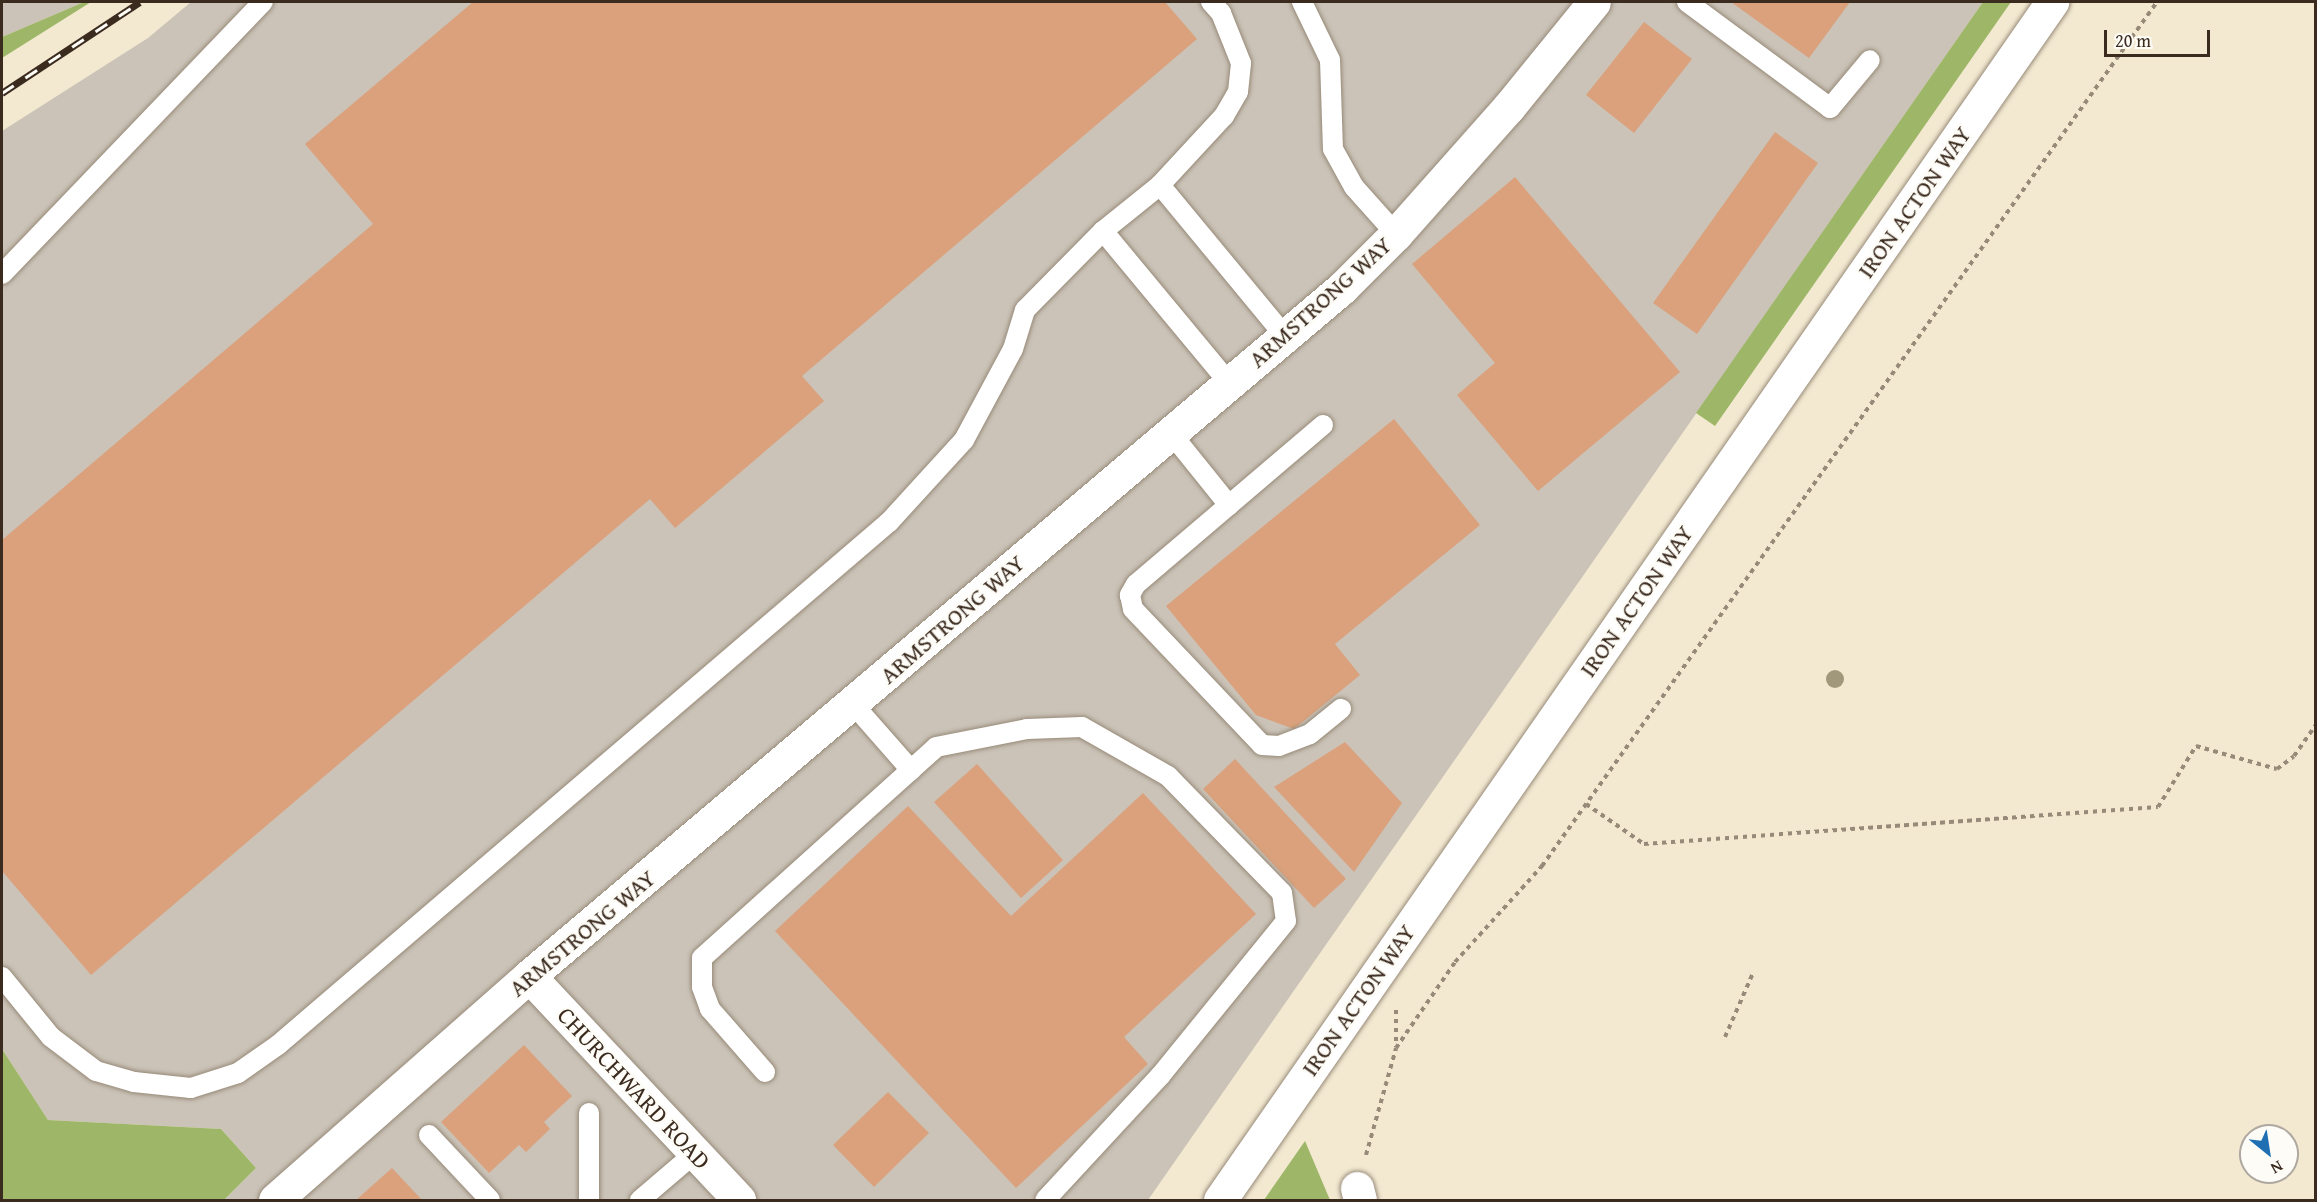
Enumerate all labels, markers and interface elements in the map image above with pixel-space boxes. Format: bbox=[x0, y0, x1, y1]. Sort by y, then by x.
scale bar bbox=[2107, 18, 2214, 56]
text: 20 m bbox=[2115, 27, 2151, 54]
street label: IRON ACTON WAY bbox=[1851, 121, 1977, 283]
street label: ARMSTRONG WAY bbox=[1243, 230, 1397, 374]
street label: IRON ACTON WAY bbox=[1573, 520, 1699, 682]
street label: ARMSTRONG WAY bbox=[874, 548, 1030, 690]
street label: ARMSTRONG WAY bbox=[503, 863, 661, 1003]
street label: IRON ACTON WAY bbox=[1295, 919, 1421, 1081]
street label: CHURCHWARD ROAD bbox=[551, 1001, 717, 1175]
north arrow bbox=[2239, 1124, 2299, 1184]
text: N bbox=[2266, 1155, 2288, 1181]

